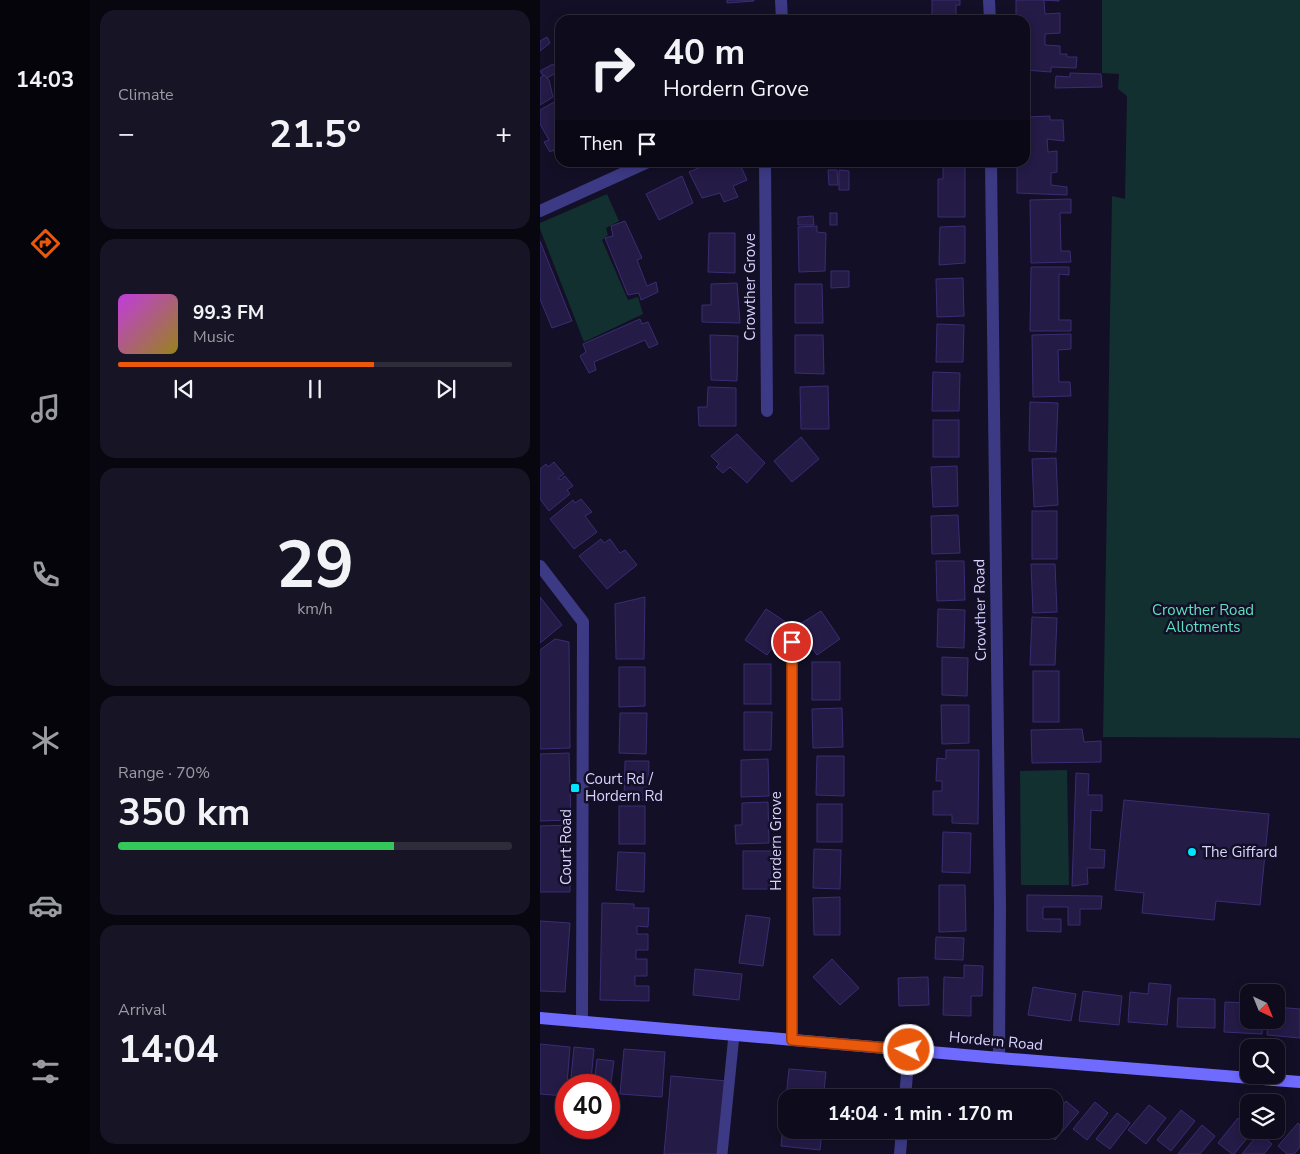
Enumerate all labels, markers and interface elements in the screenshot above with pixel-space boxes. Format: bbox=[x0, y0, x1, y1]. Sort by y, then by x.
text: 40 m bbox=[663, 29, 745, 76]
icon: right bbox=[580, 35, 645, 100]
text: 14:03 bbox=[16, 65, 74, 95]
text: Hordern Grove bbox=[663, 74, 809, 104]
text: Climate bbox=[118, 84, 173, 106]
text: 21.5° bbox=[269, 109, 361, 160]
text: − bbox=[118, 115, 135, 153]
text: + bbox=[495, 115, 512, 153]
icon: arrive bbox=[633, 130, 661, 158]
text: Then bbox=[580, 131, 623, 157]
icon: directions bbox=[28, 226, 63, 261]
street label: Crowther Grove bbox=[740, 233, 760, 341]
text: 99.3 FM bbox=[193, 300, 264, 326]
text: Music bbox=[193, 326, 234, 348]
icon: previous bbox=[170, 375, 198, 403]
icon: pause bbox=[301, 375, 329, 403]
icon: next bbox=[432, 375, 460, 403]
icon: music bbox=[28, 391, 63, 426]
text: 29 bbox=[276, 521, 354, 610]
icon: phone bbox=[28, 557, 63, 592]
street label: Crowther Road bbox=[969, 559, 991, 661]
text: km/h bbox=[297, 598, 333, 620]
park label: Crowther Road Allotments bbox=[1152, 600, 1254, 637]
pin bbox=[771, 621, 813, 663]
icon: arrive bbox=[778, 628, 806, 656]
icon: climate bbox=[28, 723, 63, 758]
text: Range · 70% bbox=[118, 762, 210, 784]
place label: Court Rd / Hordern Rd bbox=[585, 769, 663, 806]
marker: Court Rd / Hordern Rd bbox=[569, 782, 581, 794]
text: 350 km bbox=[118, 787, 250, 838]
street label: Hordern Grove bbox=[766, 791, 786, 891]
street label: Court Road bbox=[556, 809, 576, 885]
place label: The Giffard bbox=[1202, 842, 1277, 862]
marker: The Giffard bbox=[1186, 846, 1198, 858]
icon: car bbox=[28, 888, 63, 923]
north arrow bbox=[1240, 984, 1285, 1029]
map controls bbox=[1240, 984, 1285, 1139]
text: Arrival bbox=[118, 999, 166, 1021]
position arrow bbox=[882, 1023, 934, 1075]
text: 14:04 bbox=[118, 1024, 219, 1075]
street label: Hordern Road bbox=[948, 1027, 1044, 1055]
button: search bbox=[1240, 1039, 1285, 1084]
icon: filters bbox=[28, 1054, 63, 1089]
speed limit sign: 40 bbox=[555, 1074, 620, 1139]
button: layers bbox=[1240, 1094, 1285, 1139]
text: 14:04 · 1 min · 170 m bbox=[828, 1101, 1013, 1127]

